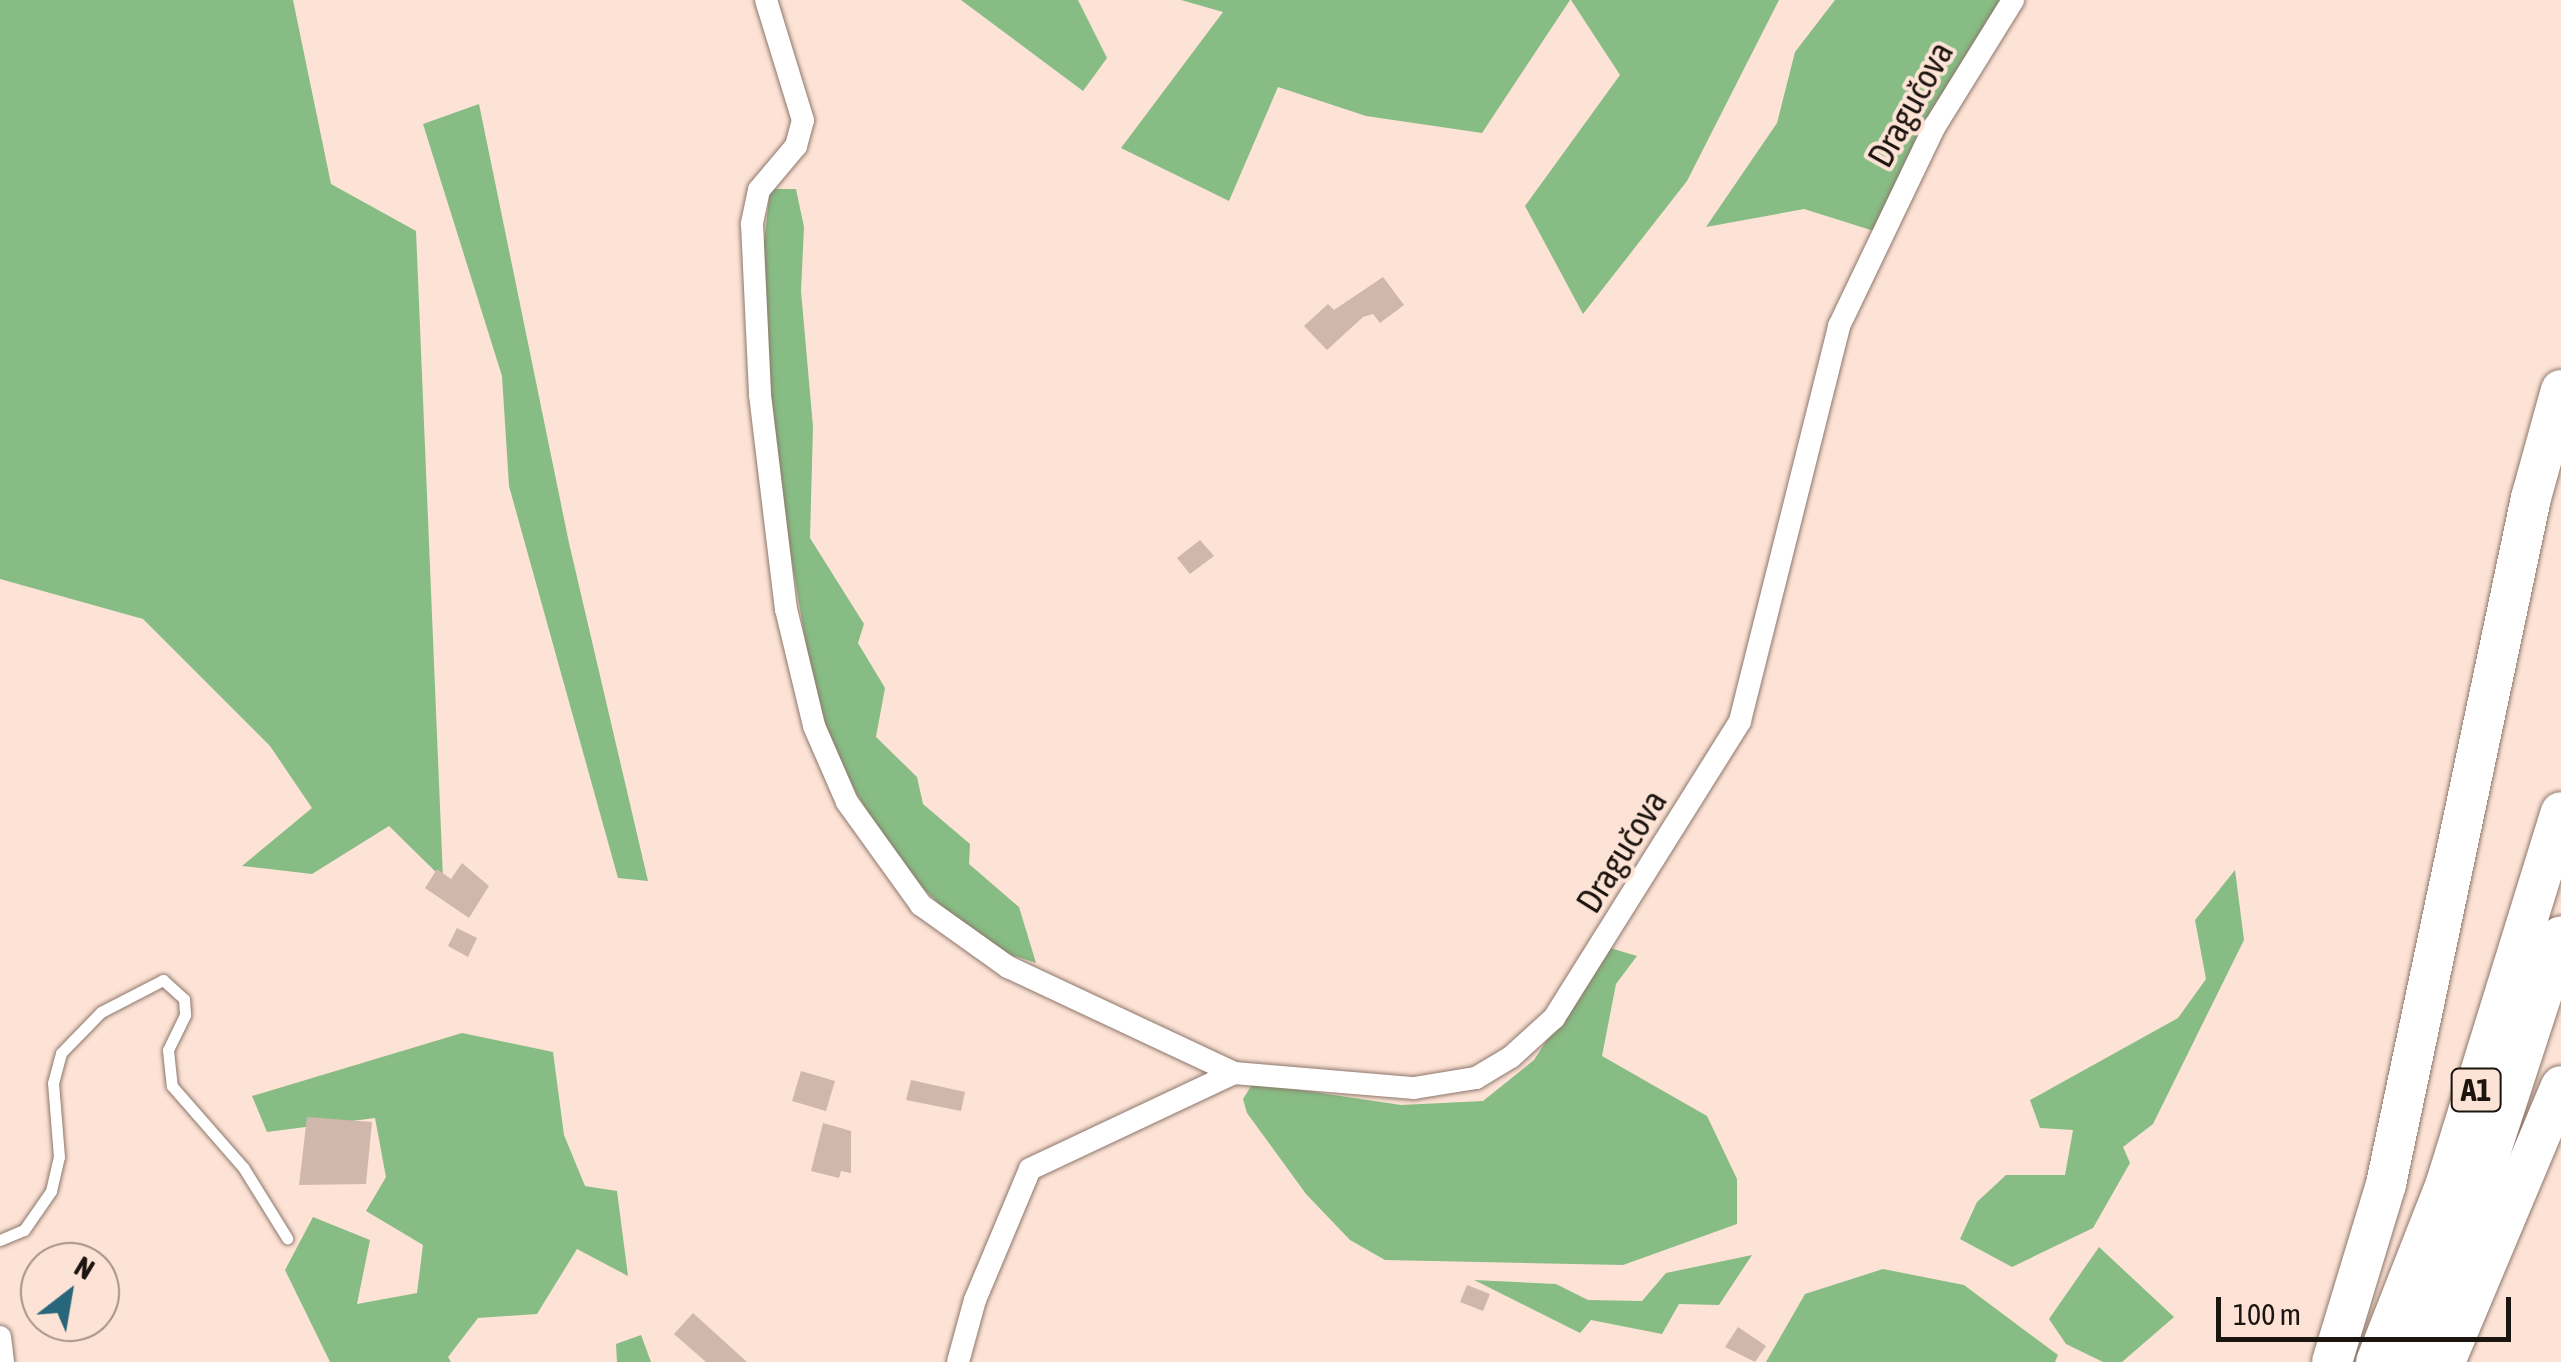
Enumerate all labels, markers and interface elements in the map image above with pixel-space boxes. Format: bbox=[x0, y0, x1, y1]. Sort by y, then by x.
street label: Dragučova bbox=[1858, 34, 1962, 174]
street label: Dragučova bbox=[1567, 782, 1675, 920]
road number: A1 bbox=[2448, 1063, 2504, 1117]
north arrow bbox=[20, 1242, 120, 1342]
text: N bbox=[69, 1250, 100, 1286]
scale bar bbox=[2221, 1277, 2516, 1339]
text: 100 m bbox=[2233, 1297, 2301, 1331]

